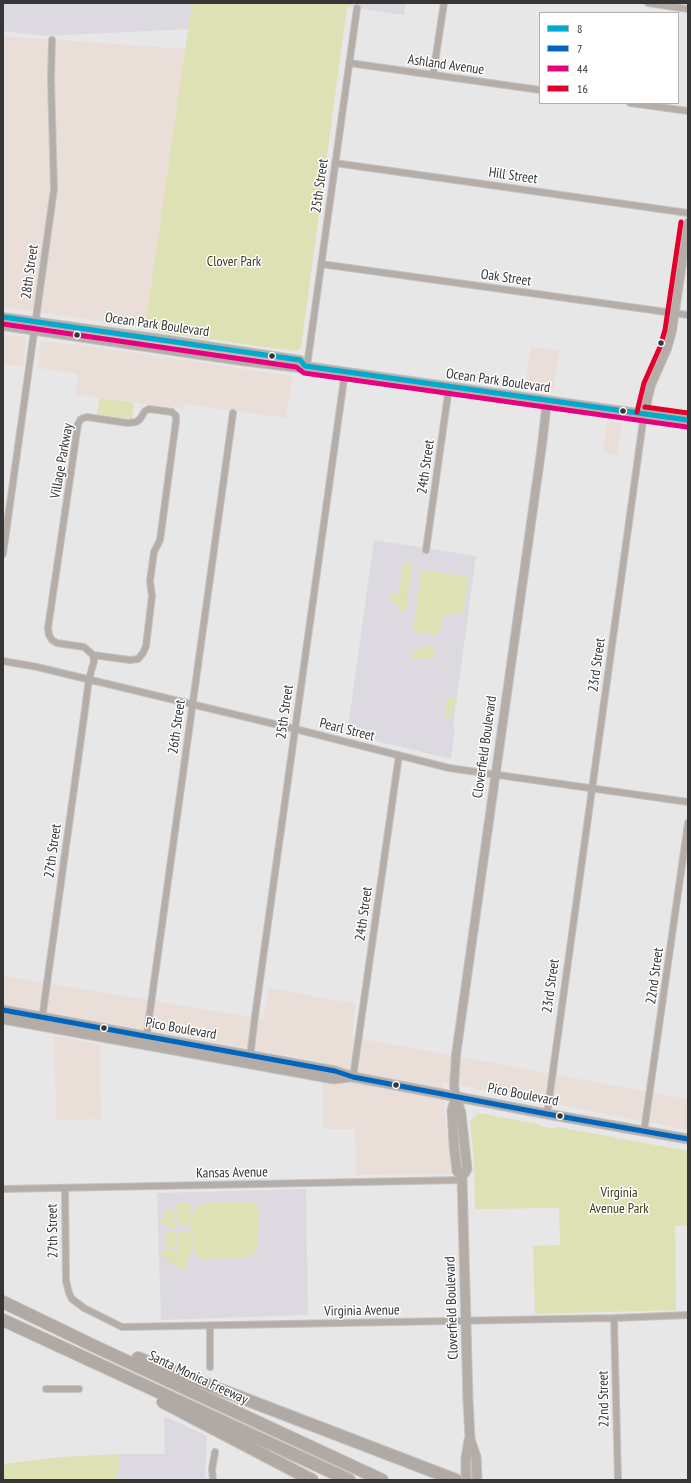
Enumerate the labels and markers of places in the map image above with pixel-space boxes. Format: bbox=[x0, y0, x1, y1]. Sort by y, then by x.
unlabelled marker bbox=[72, 330, 82, 340]
unlabelled marker bbox=[656, 338, 666, 348]
unlabelled marker bbox=[267, 351, 277, 361]
unlabelled marker bbox=[618, 406, 628, 416]
unlabelled marker bbox=[99, 1023, 109, 1033]
unlabelled marker bbox=[391, 1080, 401, 1090]
unlabelled marker bbox=[555, 1111, 565, 1121]

